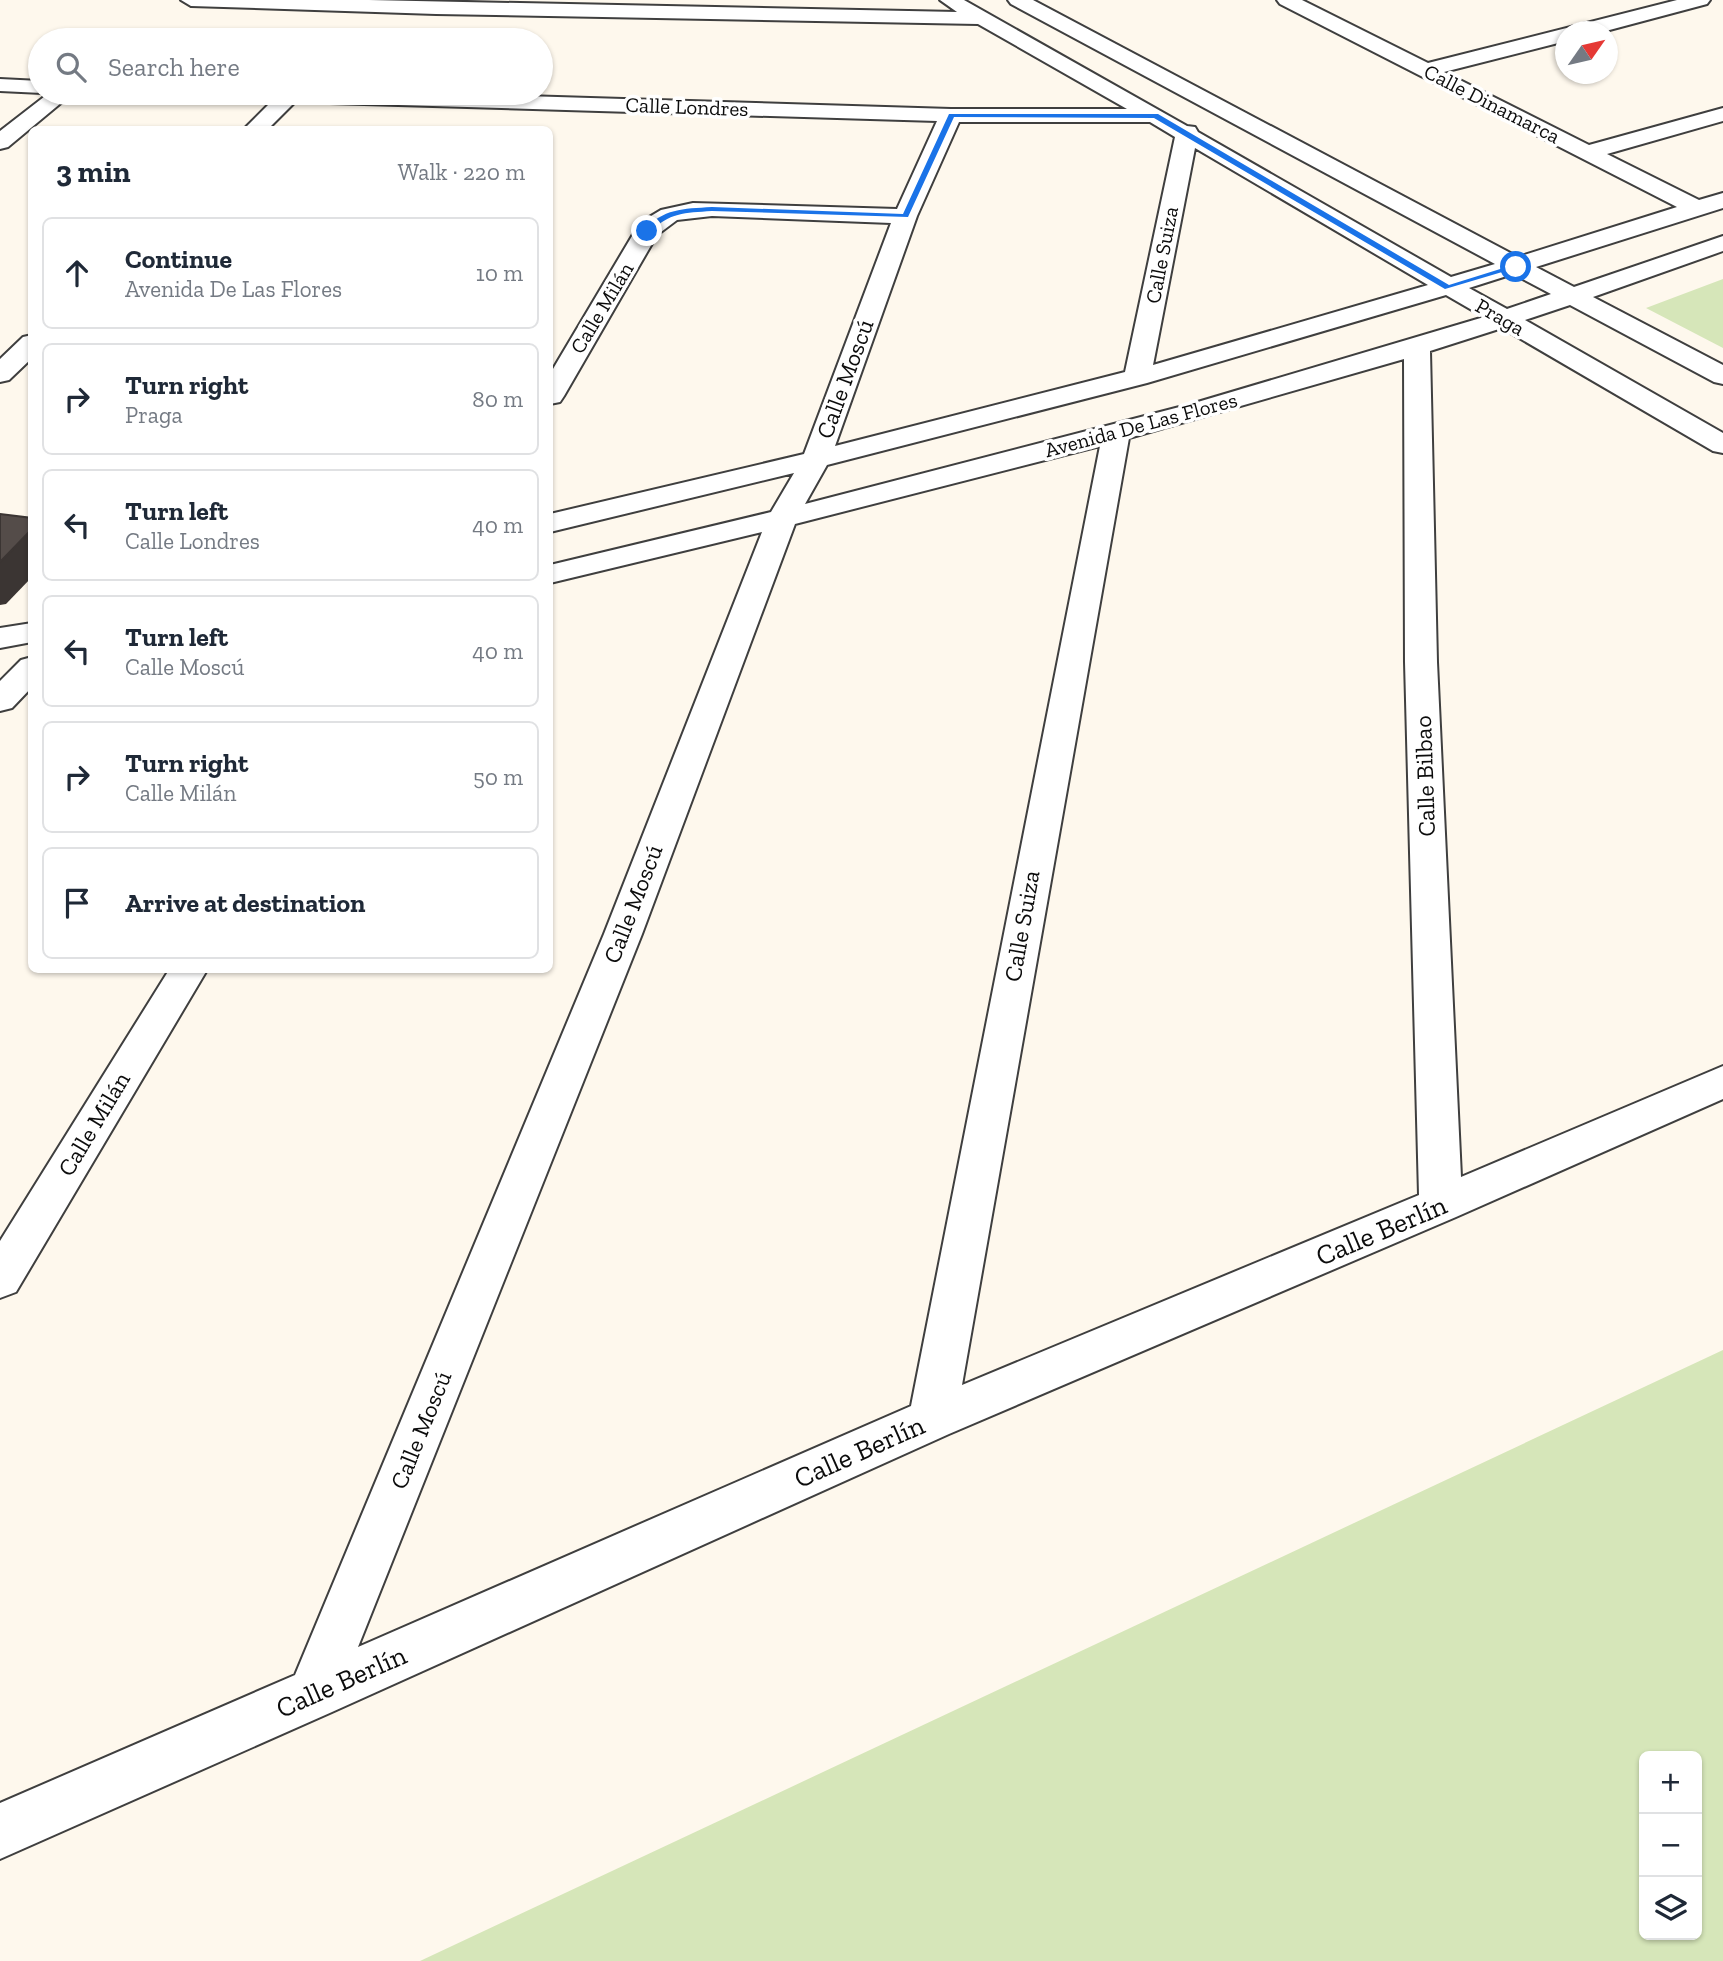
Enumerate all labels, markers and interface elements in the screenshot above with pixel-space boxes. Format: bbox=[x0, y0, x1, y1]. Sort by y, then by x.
north arrow bbox=[1555, 21, 1618, 84]
search box bbox=[28, 28, 553, 105]
icon: search bbox=[52, 48, 90, 86]
text: Search here bbox=[108, 51, 240, 83]
street label: Calle Dinamarca bbox=[1420, 59, 1564, 149]
street label: Calle Londres bbox=[625, 92, 749, 121]
text: 3 min bbox=[56, 154, 131, 190]
text: Walk · 220 m bbox=[398, 158, 525, 186]
street label: Calle Suiza bbox=[1140, 204, 1183, 306]
route end bbox=[631, 215, 662, 246]
text: Continue bbox=[125, 243, 232, 275]
route start bbox=[1500, 251, 1531, 282]
icon: ahead bbox=[58, 254, 96, 292]
street label: Calle Milán bbox=[565, 258, 638, 358]
text: 10 m bbox=[476, 259, 523, 287]
text: Avenida De Las Flores bbox=[125, 275, 342, 303]
street label: Praga bbox=[1471, 293, 1529, 341]
street label: Calle Moscú bbox=[810, 315, 880, 442]
text: Turn right bbox=[125, 369, 248, 401]
icon: right bbox=[58, 380, 96, 418]
text: 80 m bbox=[472, 385, 523, 413]
street label: Avenida De Las Flores bbox=[1042, 387, 1240, 462]
text: Praga bbox=[125, 401, 183, 429]
text: Turn left bbox=[125, 495, 228, 527]
icon: left bbox=[58, 506, 96, 544]
text: 40 m bbox=[472, 511, 523, 539]
text: Calle Londres bbox=[125, 527, 260, 555]
text: Turn left bbox=[125, 621, 228, 653]
icon: left bbox=[58, 632, 96, 670]
text: 40 m bbox=[472, 637, 523, 665]
text: Calle Moscú bbox=[125, 653, 244, 681]
street label: Calle Bilbao bbox=[1408, 715, 1441, 837]
text: Turn right bbox=[125, 747, 248, 779]
icon: right bbox=[58, 758, 96, 796]
text: 50 m bbox=[473, 763, 523, 791]
text: Calle Milán bbox=[125, 779, 236, 807]
street label: Calle Moscú bbox=[597, 840, 669, 967]
street label: Calle Suiza bbox=[997, 868, 1046, 984]
icon: arrive bbox=[58, 884, 96, 922]
text: Arrive at destination bbox=[125, 887, 365, 919]
street label: Calle Milán bbox=[51, 1066, 136, 1181]
street label: Calle Berlín bbox=[1311, 1188, 1452, 1273]
street label: Calle Moscú bbox=[384, 1366, 458, 1493]
street label: Calle Berlín bbox=[789, 1408, 929, 1495]
street label: Calle Berlín bbox=[271, 1638, 411, 1725]
map controls bbox=[1639, 1751, 1702, 1940]
button: + bbox=[1639, 1751, 1702, 1814]
button: − bbox=[1639, 1814, 1702, 1877]
button: layers bbox=[1639, 1877, 1702, 1940]

